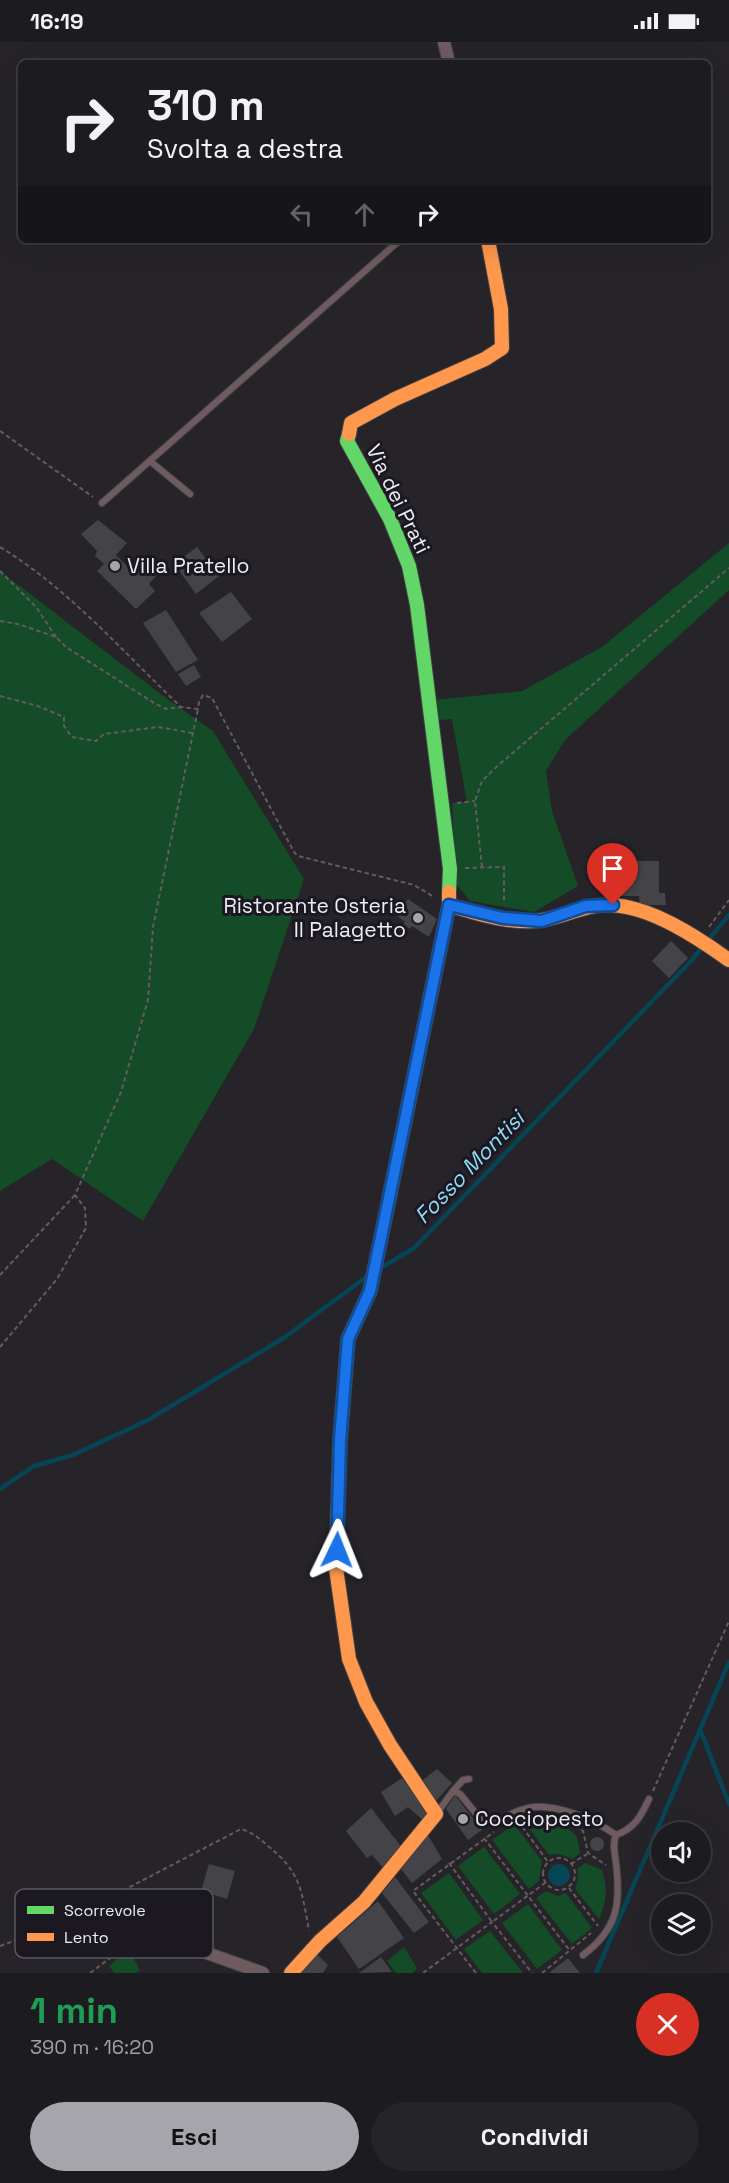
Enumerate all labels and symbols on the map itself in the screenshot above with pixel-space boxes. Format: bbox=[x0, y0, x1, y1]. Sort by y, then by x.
street label: Via dei Prati bbox=[360, 440, 437, 558]
place label: Villa Pratello bbox=[127, 552, 249, 579]
marker: Villa Pratello bbox=[108, 559, 122, 573]
pin bbox=[587, 843, 638, 905]
place label: Ristorante Osteria Il Palagetto bbox=[223, 892, 406, 943]
marker: Ristorante Osteria Il Palagetto bbox=[411, 911, 425, 925]
water label: Fosso Montisi bbox=[408, 1103, 532, 1229]
position arrow bbox=[305, 1518, 369, 1582]
place label: Cocciopesto bbox=[475, 1805, 604, 1832]
marker: Cocciopesto bbox=[456, 1812, 470, 1826]
legend bbox=[15, 1889, 213, 1958]
text: Scorrevole bbox=[64, 1900, 146, 1921]
text: Lento bbox=[64, 1927, 109, 1948]

